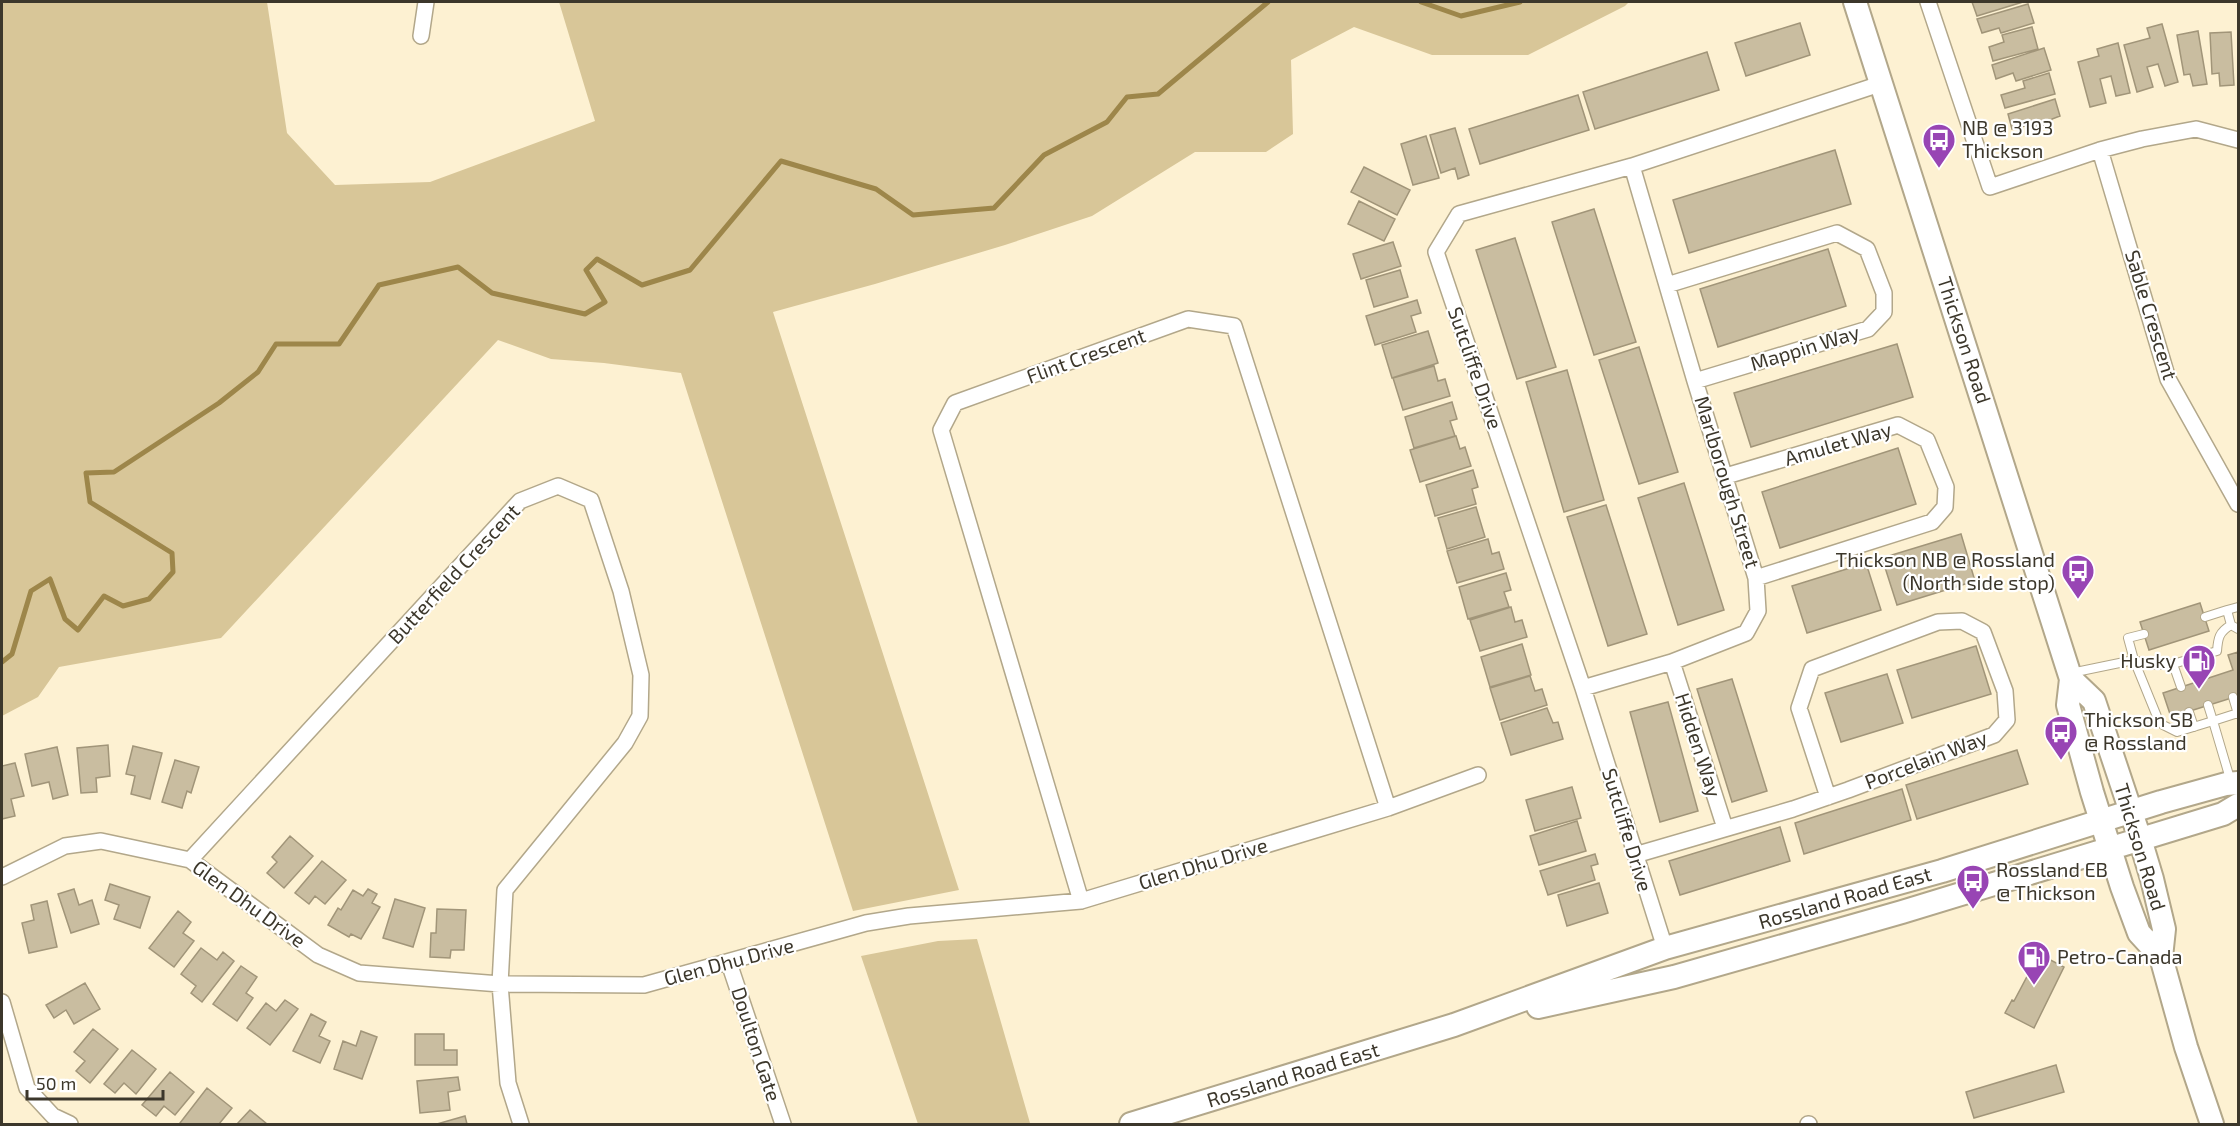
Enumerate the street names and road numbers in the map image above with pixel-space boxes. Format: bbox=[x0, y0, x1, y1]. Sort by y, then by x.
street label: Sable Crescent bbox=[2121, 247, 2183, 383]
street label: Thickson Road bbox=[1933, 273, 1997, 406]
street label: Sutcliffe Drive bbox=[1444, 303, 1508, 432]
street label: Mappin Way bbox=[1747, 319, 1863, 375]
street label: Flint Crescent bbox=[1023, 322, 1149, 388]
street label: Marlborough Street bbox=[1690, 393, 1766, 571]
street label: Amulet Way bbox=[1781, 416, 1894, 470]
street label: Butterfield Crescent bbox=[382, 498, 524, 648]
street label: Hidden Way bbox=[1671, 690, 1727, 800]
street label: Porcelain Way bbox=[1861, 725, 1991, 793]
street label: Sutcliffe Drive bbox=[1598, 765, 1658, 894]
street label: Thickson Road bbox=[2110, 780, 2172, 913]
street label: Glen Dhu Drive bbox=[1135, 832, 1270, 894]
street label: Glen Dhu Drive bbox=[189, 854, 311, 952]
street label: Rossland Road East bbox=[1755, 861, 1934, 933]
street label: Glen Dhu Drive bbox=[661, 932, 796, 990]
street label: Doulton Gate bbox=[727, 983, 787, 1104]
street label: Rossland Road East bbox=[1204, 1036, 1382, 1112]

